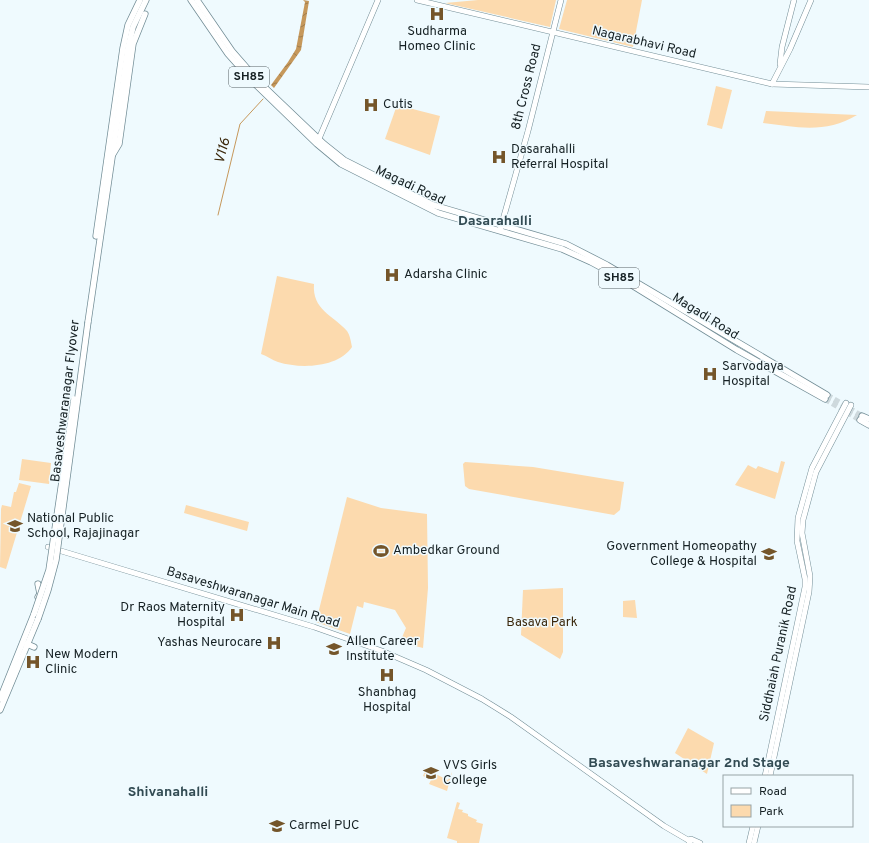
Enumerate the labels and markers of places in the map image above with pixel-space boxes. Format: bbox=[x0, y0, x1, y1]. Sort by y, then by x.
hospital icon: Sudharma Homeo Clinic bbox=[428, 5, 446, 23]
place label: Sudharma Homeo Clinic bbox=[398, 24, 476, 55]
hospital icon: Cutis bbox=[362, 96, 380, 114]
place label: Cutis bbox=[383, 97, 413, 113]
place label: Dasarahalli Referral Hospital bbox=[511, 142, 608, 173]
hospital icon: Dasarahalli Referral Hospital bbox=[490, 148, 508, 166]
hospital icon: Adarsha Clinic bbox=[383, 266, 401, 284]
place label: Adarsha Clinic bbox=[404, 267, 488, 283]
place label: Sarvodaya Hospital bbox=[722, 359, 784, 390]
hospital icon: Sarvodaya Hospital bbox=[701, 365, 719, 383]
place label: National Public School, Rajajinagar bbox=[27, 511, 139, 542]
school or university icon: National Public School, Rajajinagar bbox=[6, 517, 24, 535]
place label: Government Homeopathy College & Hospital bbox=[606, 539, 757, 570]
sports icon: Ambedkar Ground bbox=[372, 542, 390, 560]
place label: Ambedkar Ground bbox=[393, 543, 500, 559]
school or university icon: Government Homeopathy College & Hospital bbox=[760, 545, 778, 563]
place label: Dr Raos Maternity Hospital bbox=[120, 600, 225, 631]
hospital icon: Dr Raos Maternity Hospital bbox=[228, 606, 246, 624]
hospital icon: Yashas Neurocare bbox=[265, 634, 283, 652]
place label: Allen Career Institute bbox=[346, 634, 419, 665]
place label: Yashas Neurocare bbox=[157, 635, 262, 651]
school or university icon: Allen Career Institute bbox=[325, 640, 343, 658]
place label: New Modern Clinic bbox=[45, 647, 118, 678]
hospital icon: New Modern Clinic bbox=[24, 653, 42, 671]
hospital icon: Shanbhag Hospital bbox=[378, 666, 396, 684]
place label: Shanbhag Hospital bbox=[358, 685, 416, 716]
place label: VVS Girls College bbox=[443, 758, 497, 789]
school or university icon: VVS Girls College bbox=[422, 764, 440, 782]
school or university icon: Carmel PUC bbox=[268, 817, 286, 835]
place label: Carmel PUC bbox=[289, 818, 360, 834]

